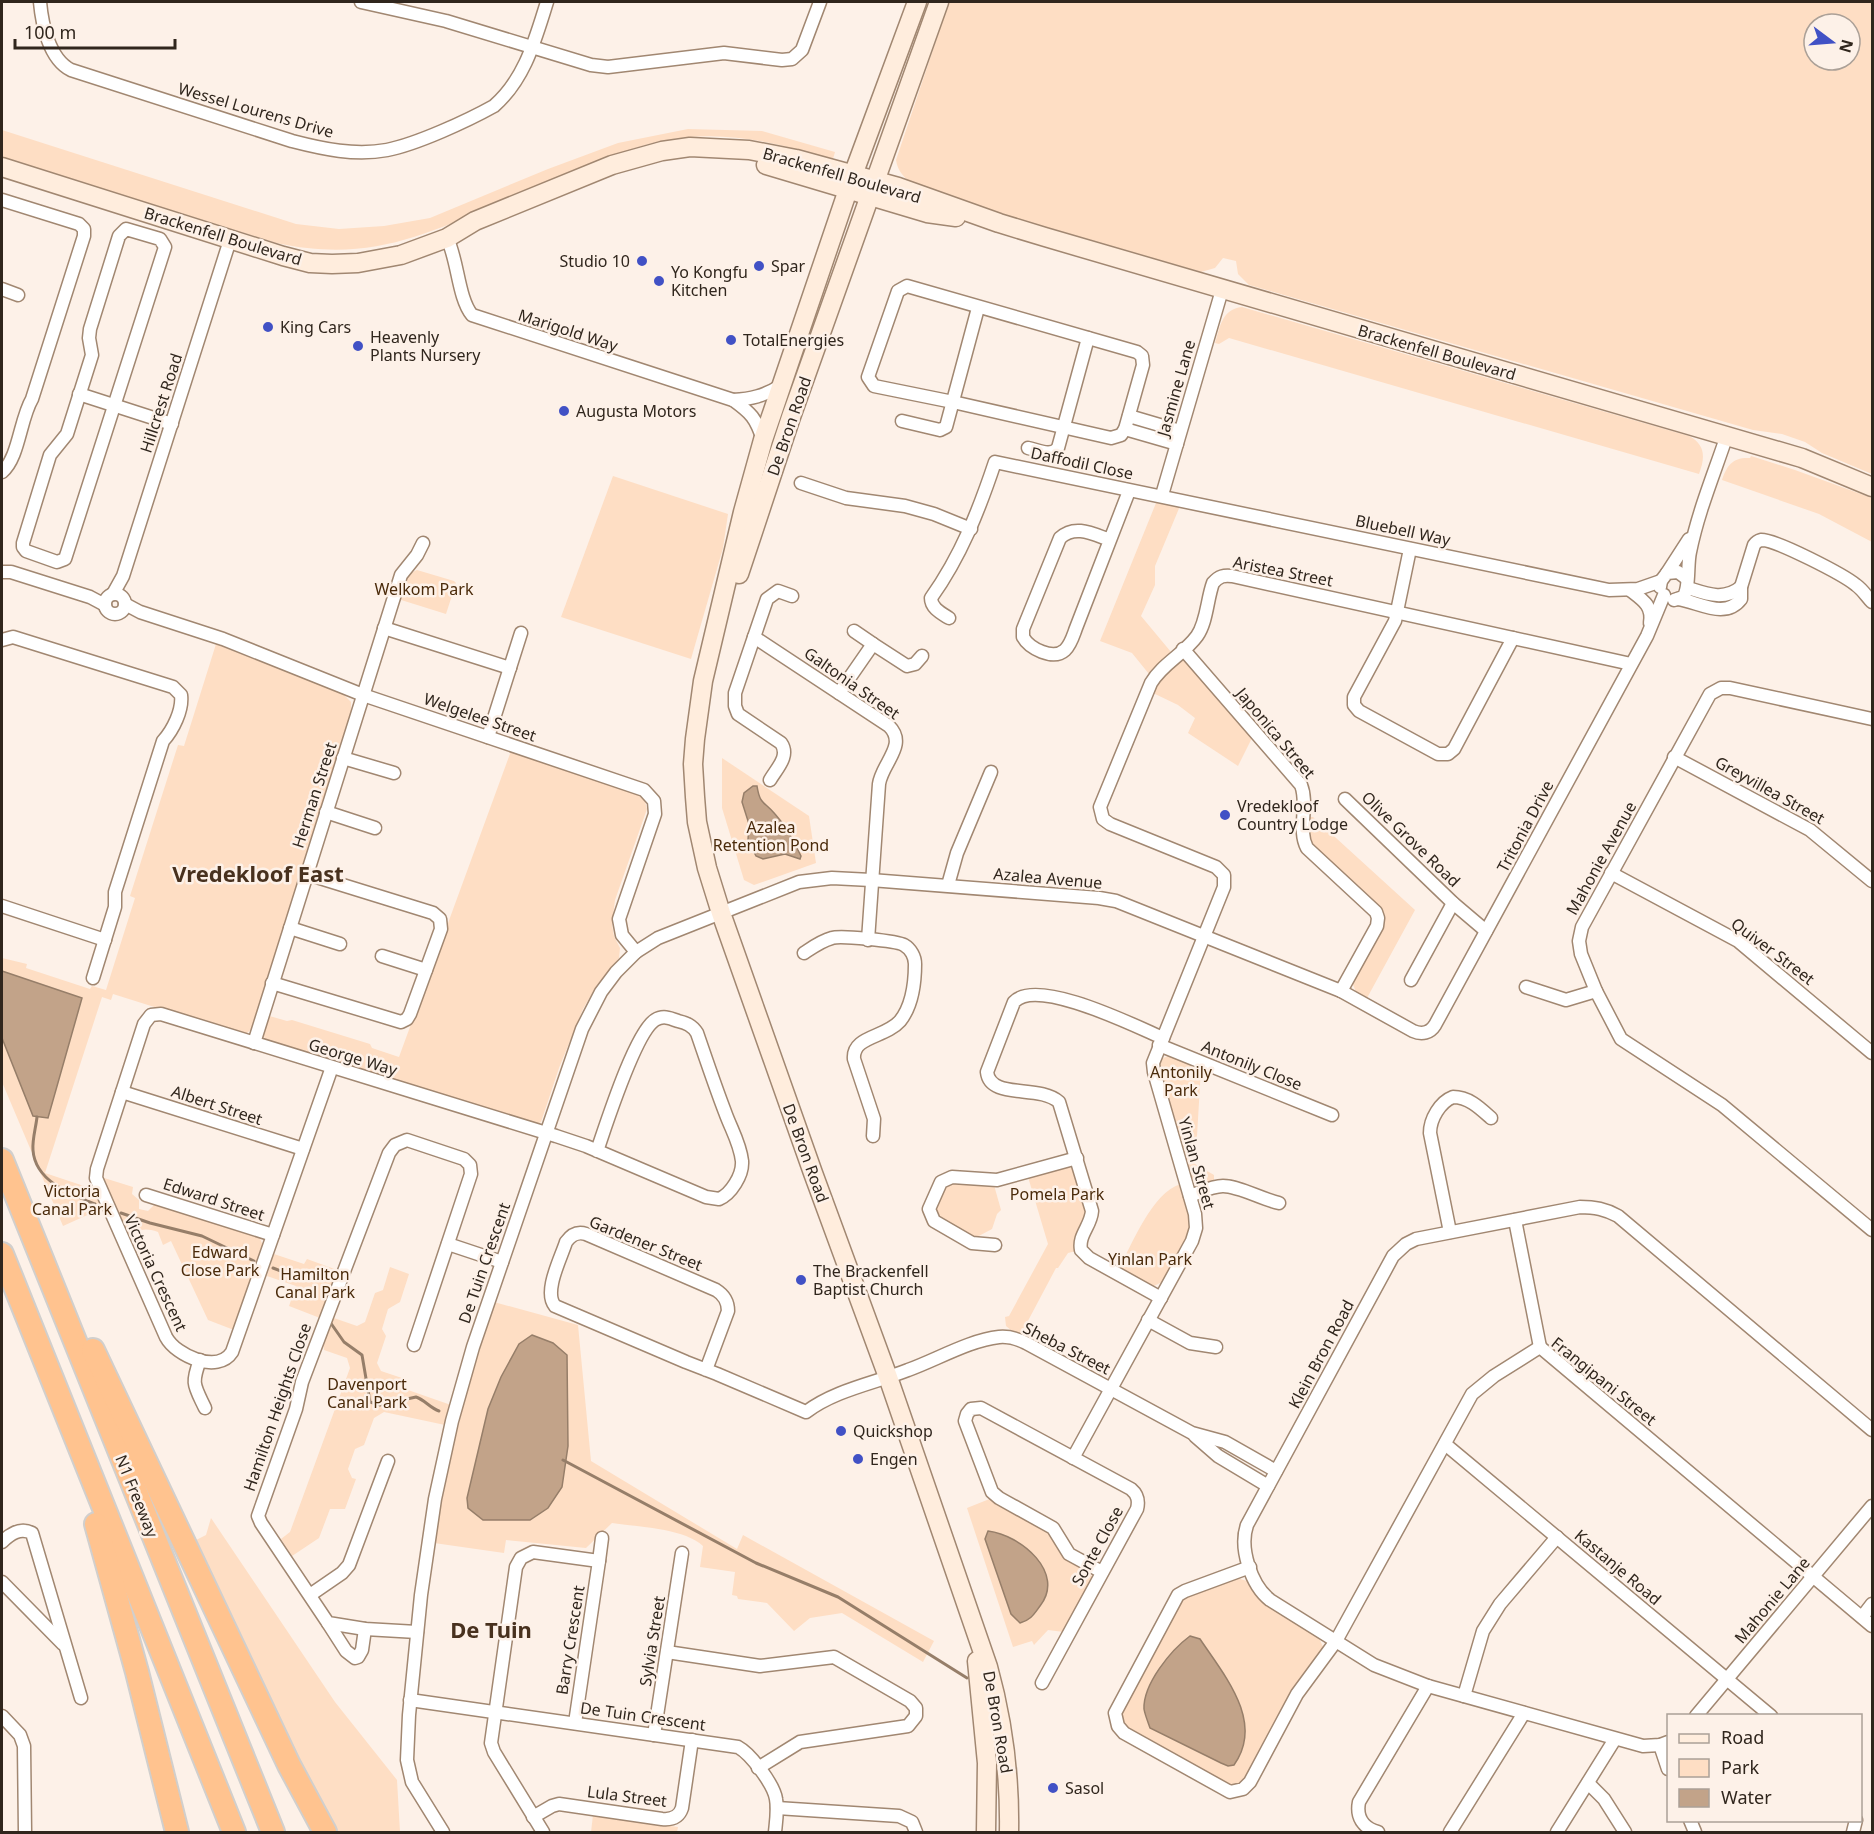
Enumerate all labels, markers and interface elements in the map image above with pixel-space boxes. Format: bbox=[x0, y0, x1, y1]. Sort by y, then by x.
scale bar bbox=[15, 12, 176, 50]
north arrow bbox=[1802, 12, 1862, 72]
text: 100 m bbox=[24, 20, 76, 44]
text: N bbox=[1834, 37, 1859, 55]
street label: Wessel Lourens Drive bbox=[176, 77, 336, 143]
street label: Brackenfell Boulevard bbox=[760, 142, 924, 208]
street label: Brackenfell Boulevard bbox=[141, 202, 305, 270]
place label: Studio 10 bbox=[559, 250, 630, 272]
marker: Studio 10 bbox=[635, 254, 649, 268]
place label: Spar bbox=[771, 255, 806, 277]
marker: Spar bbox=[752, 259, 766, 273]
place label: Yo Kongfu Kitchen bbox=[671, 261, 748, 301]
marker: Yo Kongfu Kitchen bbox=[652, 274, 666, 288]
street label: Marigold Way bbox=[515, 304, 621, 357]
place label: King Cars bbox=[280, 316, 351, 338]
street label: Brackenfell Boulevard bbox=[1355, 319, 1519, 385]
marker: King Cars bbox=[261, 320, 275, 334]
place label: Heavenly Plants Nursery bbox=[370, 326, 481, 366]
place label: TotalEnergies bbox=[743, 329, 844, 351]
marker: TotalEnergies bbox=[724, 333, 738, 347]
street label: Jasmine Lane bbox=[1151, 337, 1200, 441]
marker: Heavenly Plants Nursery bbox=[351, 339, 365, 353]
street label: Hillcrest Road bbox=[135, 350, 187, 456]
street label: De Bron Road bbox=[762, 373, 816, 479]
place label: Augusta Motors bbox=[576, 400, 696, 422]
marker: Augusta Motors bbox=[557, 404, 571, 418]
street label: Daffodil Close bbox=[1029, 441, 1135, 485]
street label: Bluebell Way bbox=[1354, 509, 1453, 551]
street label: Aristea Street bbox=[1231, 551, 1335, 591]
park label: Welkom Park bbox=[375, 578, 474, 600]
street label: Galtonia Street bbox=[800, 642, 904, 724]
street label: Japonica Street bbox=[1230, 681, 1321, 783]
street label: Welgelee Street bbox=[421, 687, 539, 747]
street label: Herman Street bbox=[287, 739, 342, 851]
street label: Greyvillea Street bbox=[1711, 751, 1829, 829]
street label: Tritonia Drive bbox=[1492, 776, 1558, 876]
street label: Olive Grove Road bbox=[1357, 786, 1465, 892]
place label: Vredekloof Country Lodge bbox=[1237, 795, 1348, 835]
street label: Mahonie Avenue bbox=[1561, 797, 1641, 919]
marker: Vredekloof Country Lodge bbox=[1218, 808, 1232, 822]
park label: Azalea Retention Pond bbox=[713, 816, 829, 856]
district label: Vredekloof East bbox=[172, 858, 344, 888]
street label: Azalea Avenue bbox=[993, 862, 1103, 894]
street label: Quiver Street bbox=[1727, 912, 1819, 990]
street label: George Way bbox=[306, 1033, 401, 1081]
street label: Antonily Close bbox=[1198, 1035, 1306, 1095]
park label: Antonily Park bbox=[1150, 1061, 1213, 1101]
street label: Albert Street bbox=[169, 1080, 266, 1130]
street label: De Bron Road bbox=[778, 1100, 834, 1206]
street label: Yinlan Street bbox=[1173, 1114, 1221, 1212]
street label: Edward Street bbox=[161, 1172, 268, 1226]
park label: Victoria Canal Park bbox=[32, 1180, 112, 1220]
park label: Pomela Park bbox=[1010, 1183, 1105, 1205]
street label: De Tuin Crescent bbox=[453, 1199, 515, 1326]
street label: Gardener Street bbox=[586, 1210, 706, 1276]
street label: Victoria Crescent bbox=[119, 1211, 193, 1335]
park label: Edward Close Park bbox=[181, 1241, 260, 1281]
park label: Yinlan Park bbox=[1108, 1248, 1192, 1270]
place label: The Brackenfell Baptist Church bbox=[813, 1260, 929, 1300]
park label: Hamilton Canal Park bbox=[275, 1263, 355, 1303]
marker: The Brackenfell Baptist Church bbox=[794, 1273, 808, 1287]
street label: Klein Bron Road bbox=[1283, 1296, 1359, 1412]
street label: Sheba Street bbox=[1020, 1317, 1115, 1380]
street label: Hamilton Heights Close bbox=[238, 1320, 316, 1494]
street label: Frangipani Street bbox=[1547, 1332, 1661, 1430]
park label: Davenport Canal Park bbox=[327, 1373, 407, 1413]
place label: Quickshop bbox=[853, 1420, 933, 1442]
marker: Quickshop bbox=[834, 1424, 848, 1438]
place label: Engen bbox=[870, 1448, 918, 1470]
street label: N1 Freeway bbox=[110, 1451, 164, 1541]
marker: Engen bbox=[851, 1452, 865, 1466]
street label: Sonte Close bbox=[1066, 1502, 1128, 1590]
street label: Kastanje Road bbox=[1570, 1524, 1666, 1610]
street label: Mahonie Lane bbox=[1729, 1552, 1815, 1648]
street label: Barry Crescent bbox=[551, 1584, 590, 1696]
street label: Sylvia Street bbox=[634, 1594, 670, 1688]
district label: De Tuin bbox=[450, 1614, 532, 1644]
street label: De Bron Road bbox=[978, 1669, 1018, 1775]
street label: De Tuin Crescent bbox=[579, 1696, 707, 1736]
legend bbox=[1667, 1714, 1862, 1822]
text: Road bbox=[1721, 1725, 1764, 1749]
text: Park bbox=[1721, 1755, 1759, 1779]
place label: Sasol bbox=[1065, 1777, 1104, 1799]
street label: Lula Street bbox=[586, 1780, 668, 1812]
marker: Sasol bbox=[1046, 1781, 1060, 1795]
text: Water bbox=[1721, 1785, 1772, 1809]

